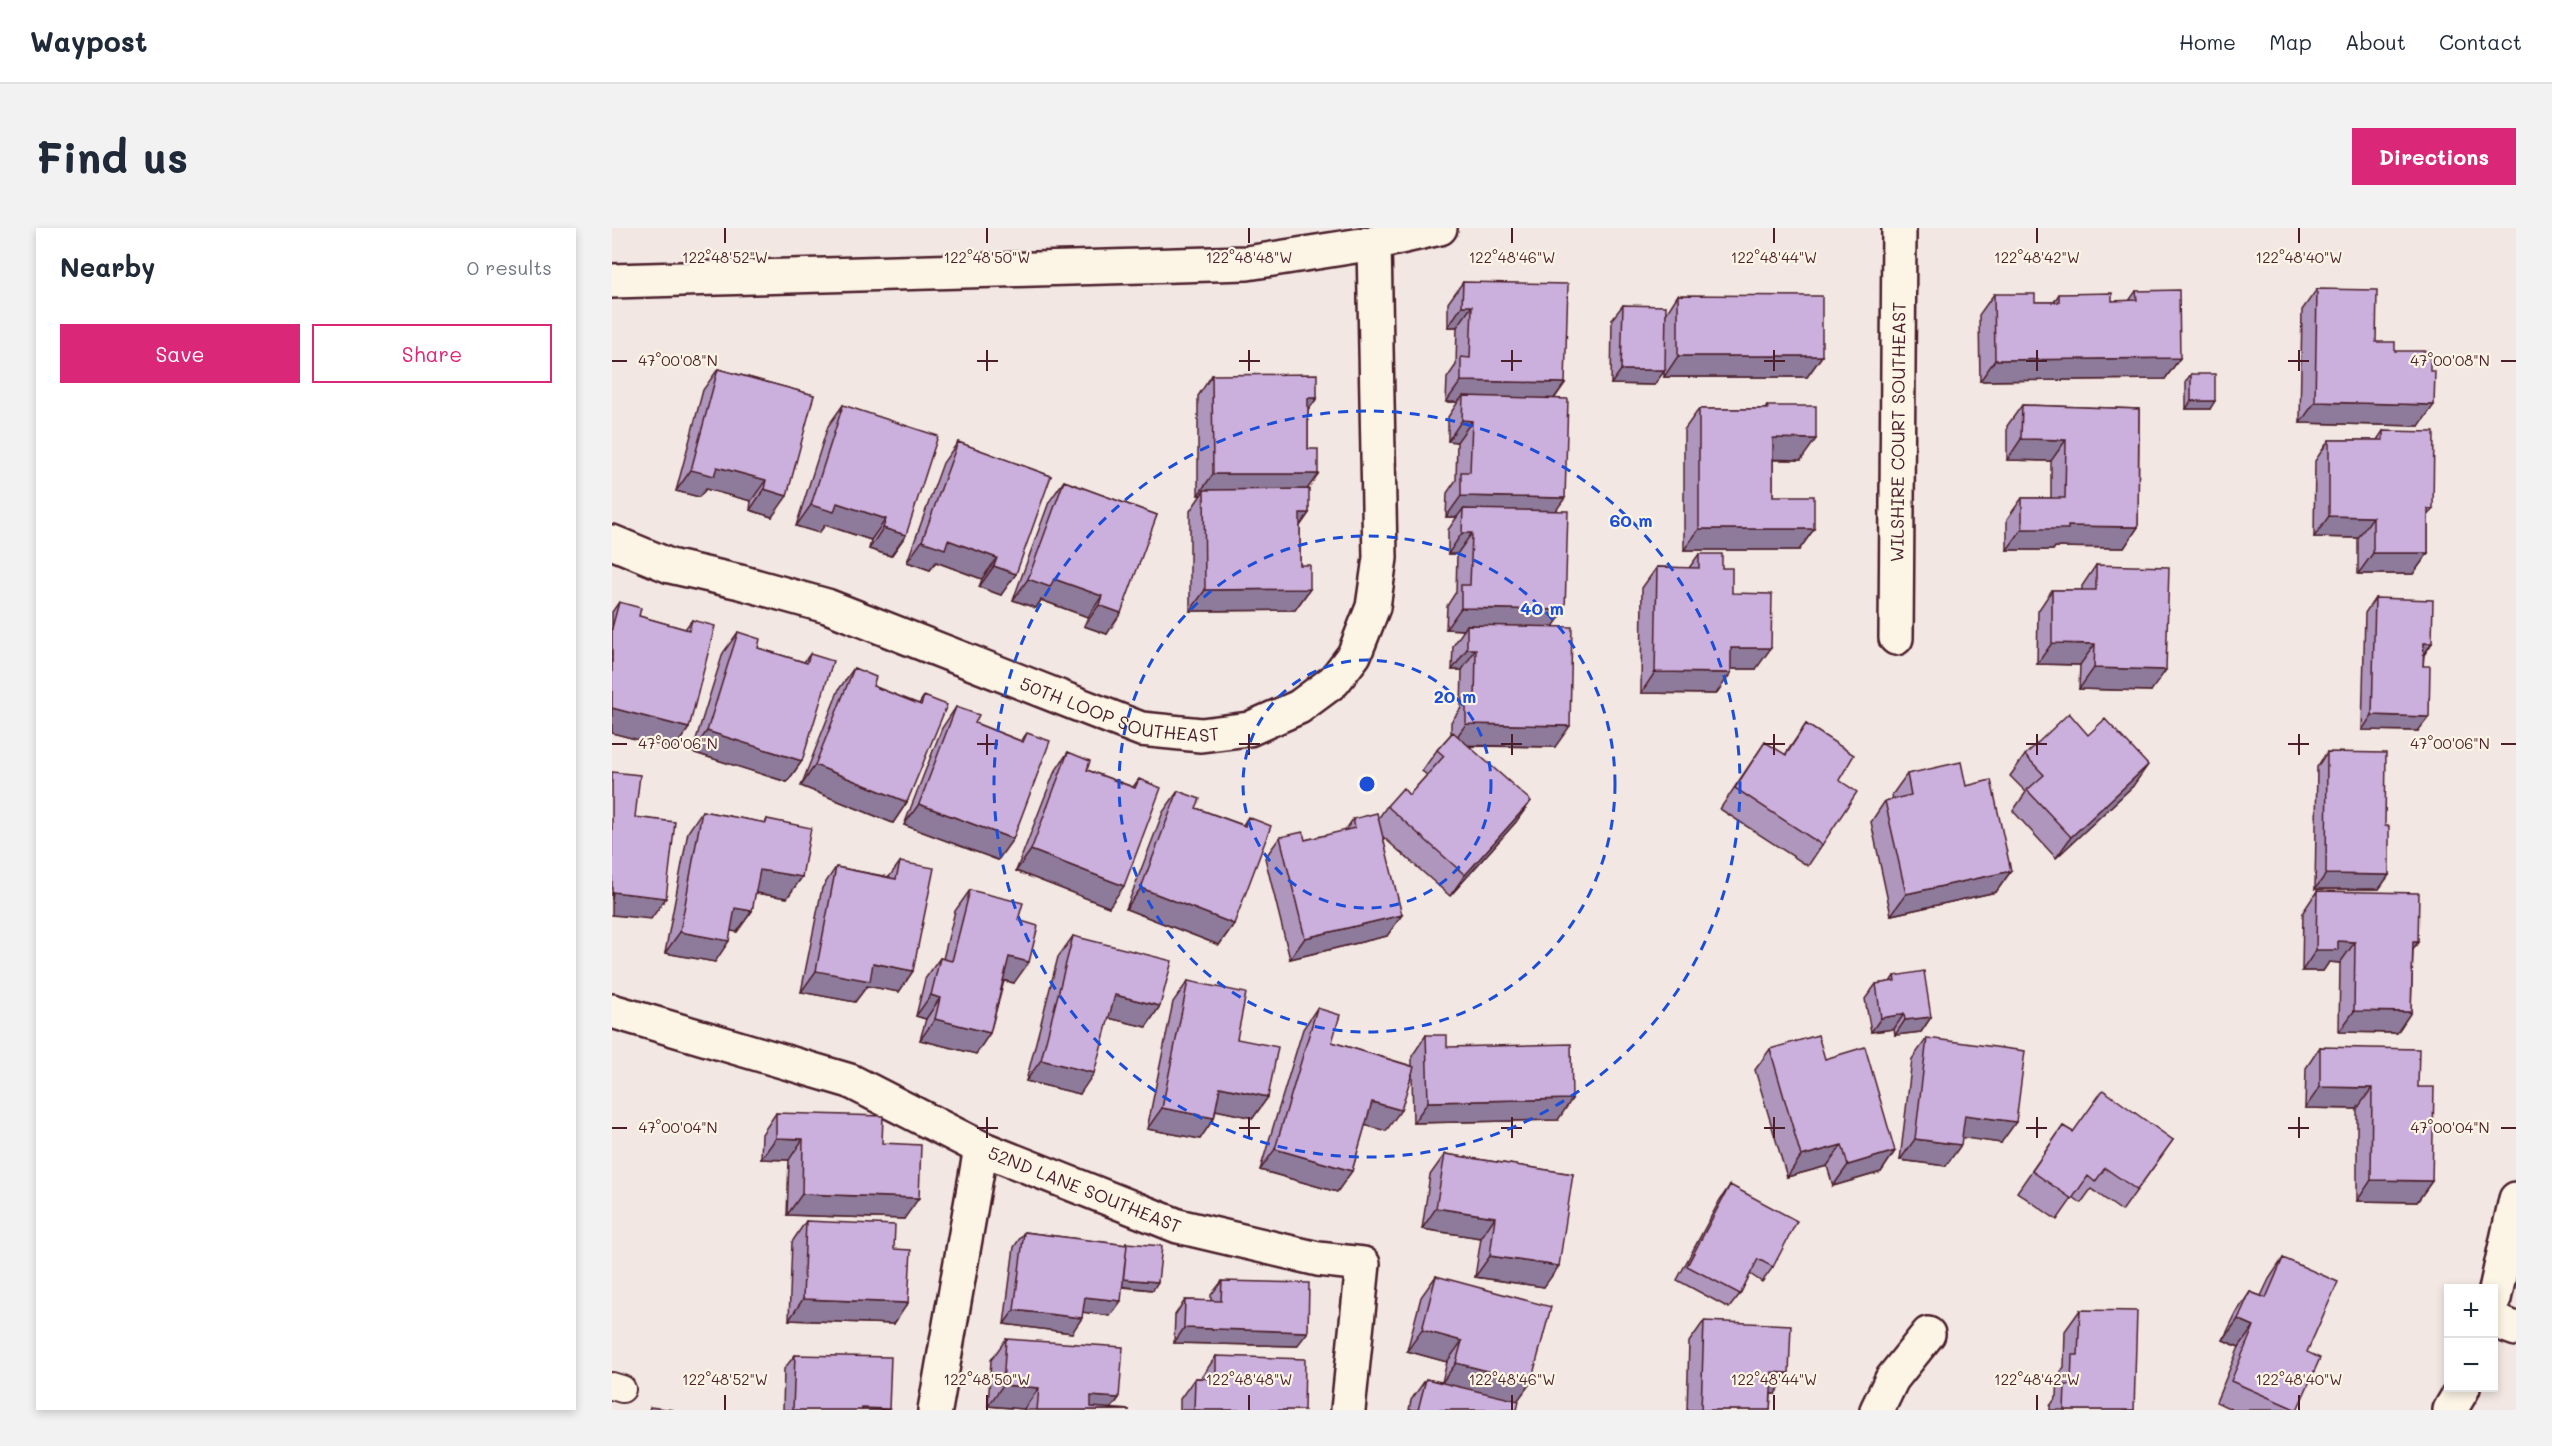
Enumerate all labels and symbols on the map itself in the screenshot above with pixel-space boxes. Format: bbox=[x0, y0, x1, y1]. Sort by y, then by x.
text: 122°48'52"W bbox=[682, 247, 768, 267]
text: 122°48'50"W bbox=[944, 247, 1030, 267]
text: 122°48'48"W bbox=[1206, 247, 1292, 267]
text: 122°48'46"W bbox=[1469, 247, 1555, 267]
text: 122°48'44"W bbox=[1731, 247, 1817, 267]
text: 122°48'42"W bbox=[1994, 247, 2080, 267]
text: 122°48'40"W bbox=[2256, 247, 2342, 267]
street label: WILSHIRE COURT SOUTHEAST bbox=[1885, 302, 1910, 562]
text: 47°00'08"N bbox=[638, 350, 718, 370]
text: 47°00'08"N bbox=[2410, 350, 2490, 370]
text: 60 m bbox=[1609, 508, 1653, 532]
text: 40 m bbox=[1520, 596, 1564, 620]
street label: 50TH LOOP SOUTHEAST bbox=[1017, 671, 1221, 747]
text: 20 m bbox=[1434, 684, 1476, 708]
text: 47°00'06"N bbox=[638, 733, 718, 753]
text: 47°00'06"N bbox=[2410, 733, 2490, 753]
centre of rings bbox=[1357, 774, 1377, 794]
text: 47°00'04"N bbox=[638, 1117, 718, 1137]
text: 47°00'04"N bbox=[2410, 1117, 2490, 1137]
street label: 52ND LANE SOUTHEAST bbox=[985, 1140, 1185, 1238]
text: 122°48'52"W bbox=[682, 1369, 768, 1389]
text: 122°48'50"W bbox=[944, 1369, 1030, 1389]
text: 122°48'48"W bbox=[1206, 1369, 1292, 1389]
text: 122°48'46"W bbox=[1469, 1369, 1555, 1389]
text: 122°48'44"W bbox=[1731, 1369, 1817, 1389]
text: 122°48'42"W bbox=[1994, 1369, 2080, 1389]
text: 122°48'40"W bbox=[2256, 1369, 2342, 1389]

